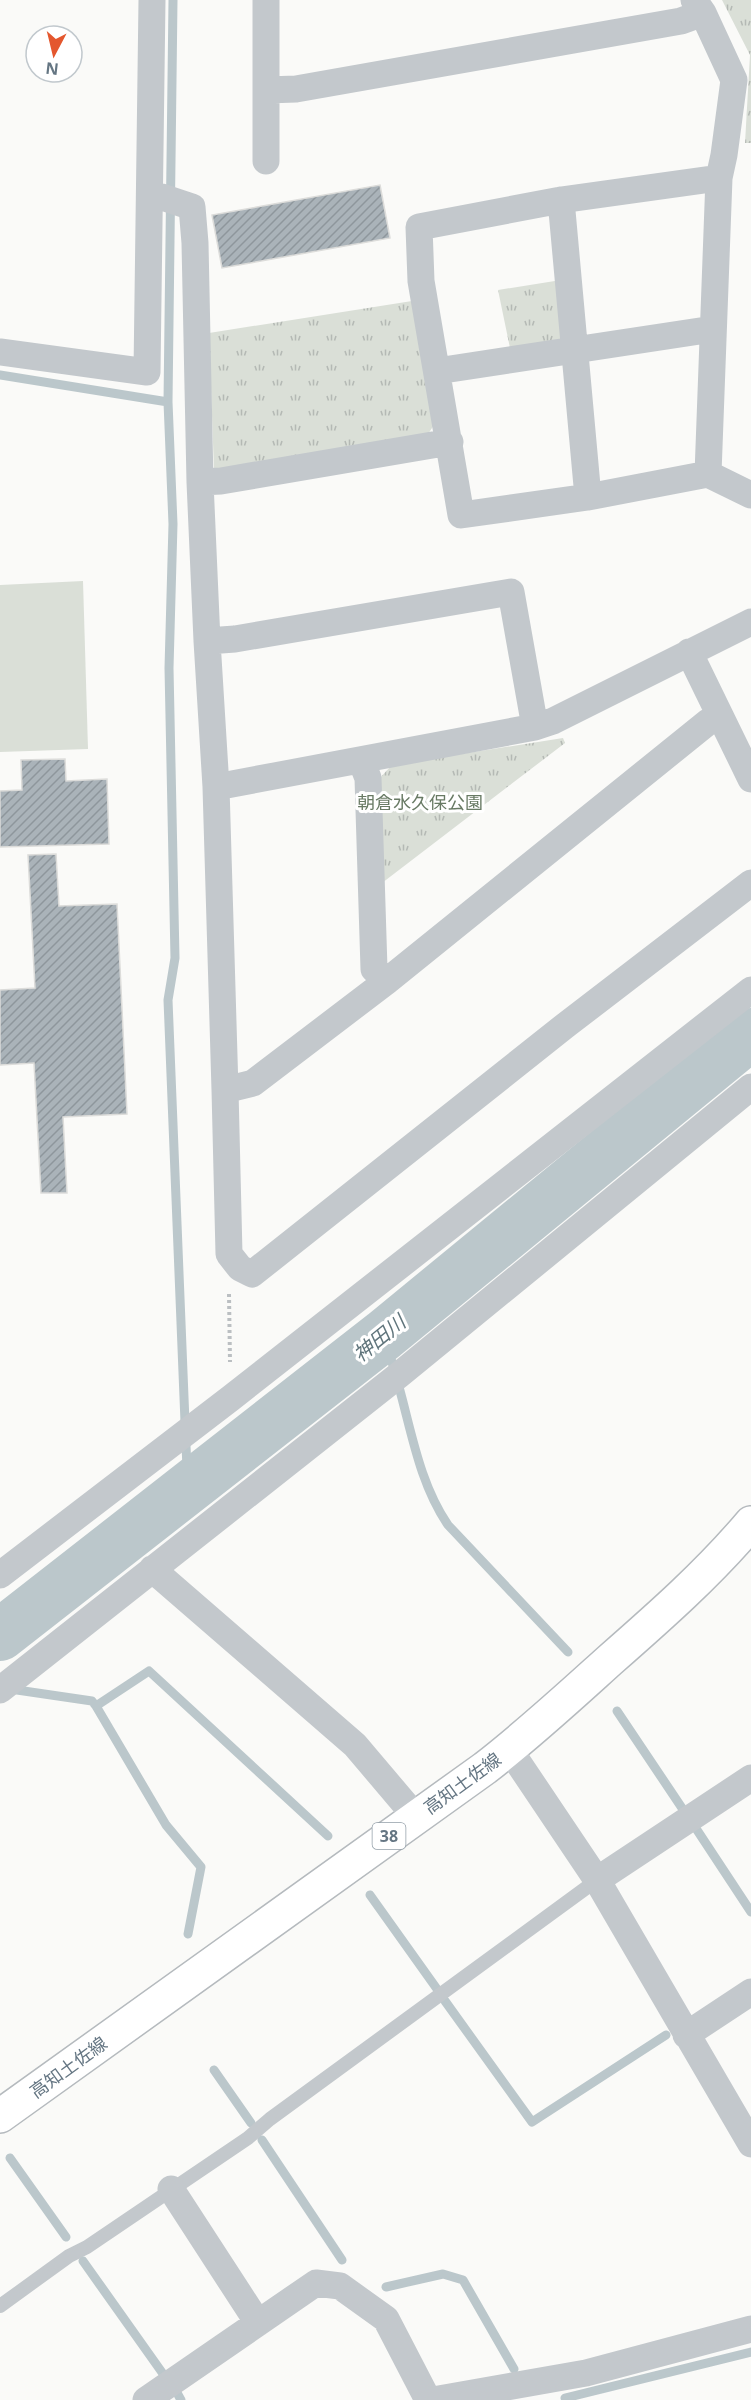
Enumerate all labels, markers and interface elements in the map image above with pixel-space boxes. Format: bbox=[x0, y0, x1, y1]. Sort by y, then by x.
north arrow bbox=[24, 24, 84, 84]
text: N bbox=[44, 57, 60, 81]
park label: 朝倉水久保公園 bbox=[357, 790, 483, 814]
water label: 神田川 bbox=[347, 1307, 412, 1367]
street label: 高知土佐線 bbox=[419, 1747, 505, 1819]
road number: 38 bbox=[372, 1823, 406, 1849]
street label: 高知土佐線 bbox=[25, 2031, 111, 2103]

